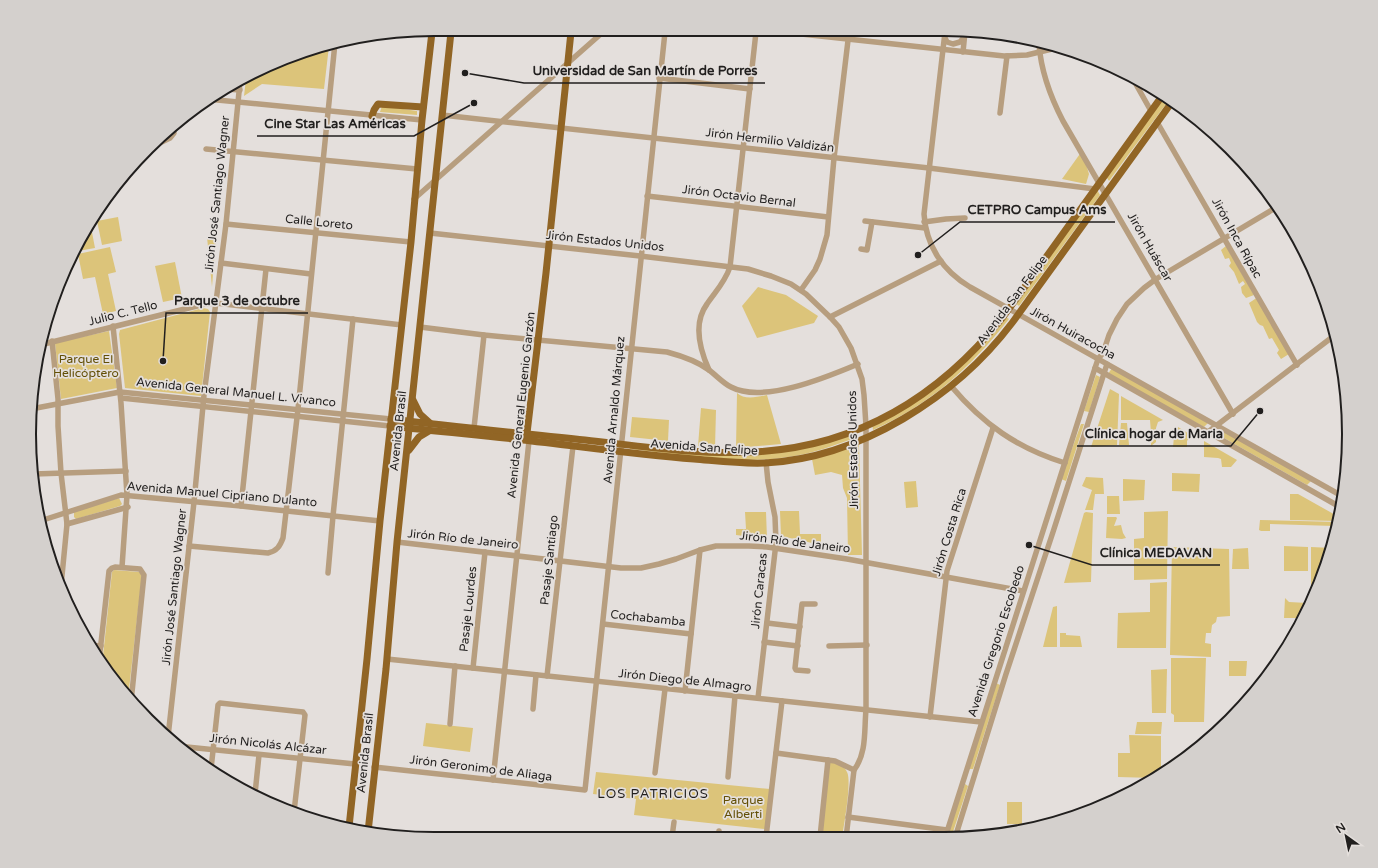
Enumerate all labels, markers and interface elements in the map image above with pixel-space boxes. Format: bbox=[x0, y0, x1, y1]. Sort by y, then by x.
callout: Universidad de San Martín de Porres bbox=[524, 58, 765, 83]
text: Universidad de San Martín de Porres bbox=[532, 63, 758, 79]
callout: Cine Star Las Américas bbox=[257, 111, 414, 136]
street label: Jirón José Santiago Wagner bbox=[202, 115, 232, 273]
text: Cine Star Las Américas bbox=[264, 116, 406, 132]
street label: Jirón Hermilio Valdizán bbox=[705, 125, 835, 155]
street label: Jirón Octavio Bernal bbox=[681, 182, 797, 210]
street label: Jirón Inca Rípac bbox=[1209, 195, 1265, 281]
callout: CETPRO Campus Ams bbox=[960, 197, 1115, 222]
text: CETPRO Campus Ams bbox=[968, 202, 1106, 218]
street label: Jirón Huáscar bbox=[1125, 210, 1176, 284]
street label: Calle Loreto bbox=[284, 211, 354, 233]
street label: Jirón Estados Unidos bbox=[545, 228, 665, 254]
street label: Avenida San Felipe bbox=[974, 253, 1050, 347]
callout: Parque 3 de octubre bbox=[166, 288, 308, 313]
text: Parque 3 de octubre bbox=[174, 293, 301, 309]
street label: Julio C. Tello bbox=[87, 298, 159, 328]
street label: Jirón Huiracocha bbox=[1028, 304, 1118, 362]
street label: Avenida General Eugenio Garzón bbox=[504, 311, 538, 499]
street label: Avenida Arnaldo Márquez bbox=[601, 336, 627, 484]
park label: Parque El Helicóptero bbox=[53, 352, 119, 380]
street label: Avenida General Manuel L. Vivanco bbox=[135, 375, 337, 409]
street label: Avenida Brasil bbox=[387, 390, 409, 472]
street label: Jirón Estados Unidos bbox=[845, 390, 861, 510]
callout: Clínica hogar de Maria bbox=[1077, 421, 1231, 446]
text: Clínica hogar de Maria bbox=[1085, 426, 1223, 442]
street label: Avenida San Felipe bbox=[650, 436, 758, 458]
street label: Avenida Manuel Cipriano Dulanto bbox=[126, 479, 318, 509]
street label: Jirón Costa Rica bbox=[929, 486, 969, 578]
street label: Jirón José Santiago Wagner bbox=[159, 508, 189, 666]
street label: Pasaje Santiago bbox=[537, 514, 561, 606]
street label: Jirón Río de Janeiro bbox=[407, 526, 519, 552]
street label: Jirón Río de Janeiro bbox=[739, 528, 851, 556]
callout: Clínica MEDAVAN bbox=[1092, 540, 1220, 565]
text: Clínica MEDAVAN bbox=[1100, 545, 1212, 561]
street label: Jirón Caracas bbox=[748, 552, 770, 630]
street label: Avenida Gregorio Escobedo bbox=[965, 563, 1027, 719]
street label: Pasaje Lourdes bbox=[457, 565, 479, 653]
street label: Cochabamba bbox=[610, 607, 686, 629]
street label: Jirón Diego de Almagro bbox=[618, 666, 752, 694]
street label: Avenida Brasil bbox=[354, 712, 376, 794]
street label: Jirón Nicolás Alcázar bbox=[209, 731, 328, 757]
street label: Jirón Geronimo de Aliaga bbox=[409, 752, 553, 784]
district label: LOS PATRICIOS bbox=[597, 786, 709, 802]
park label: Parque Alberti bbox=[723, 793, 763, 821]
north arrow bbox=[1326, 816, 1366, 856]
text: N bbox=[1334, 820, 1348, 836]

